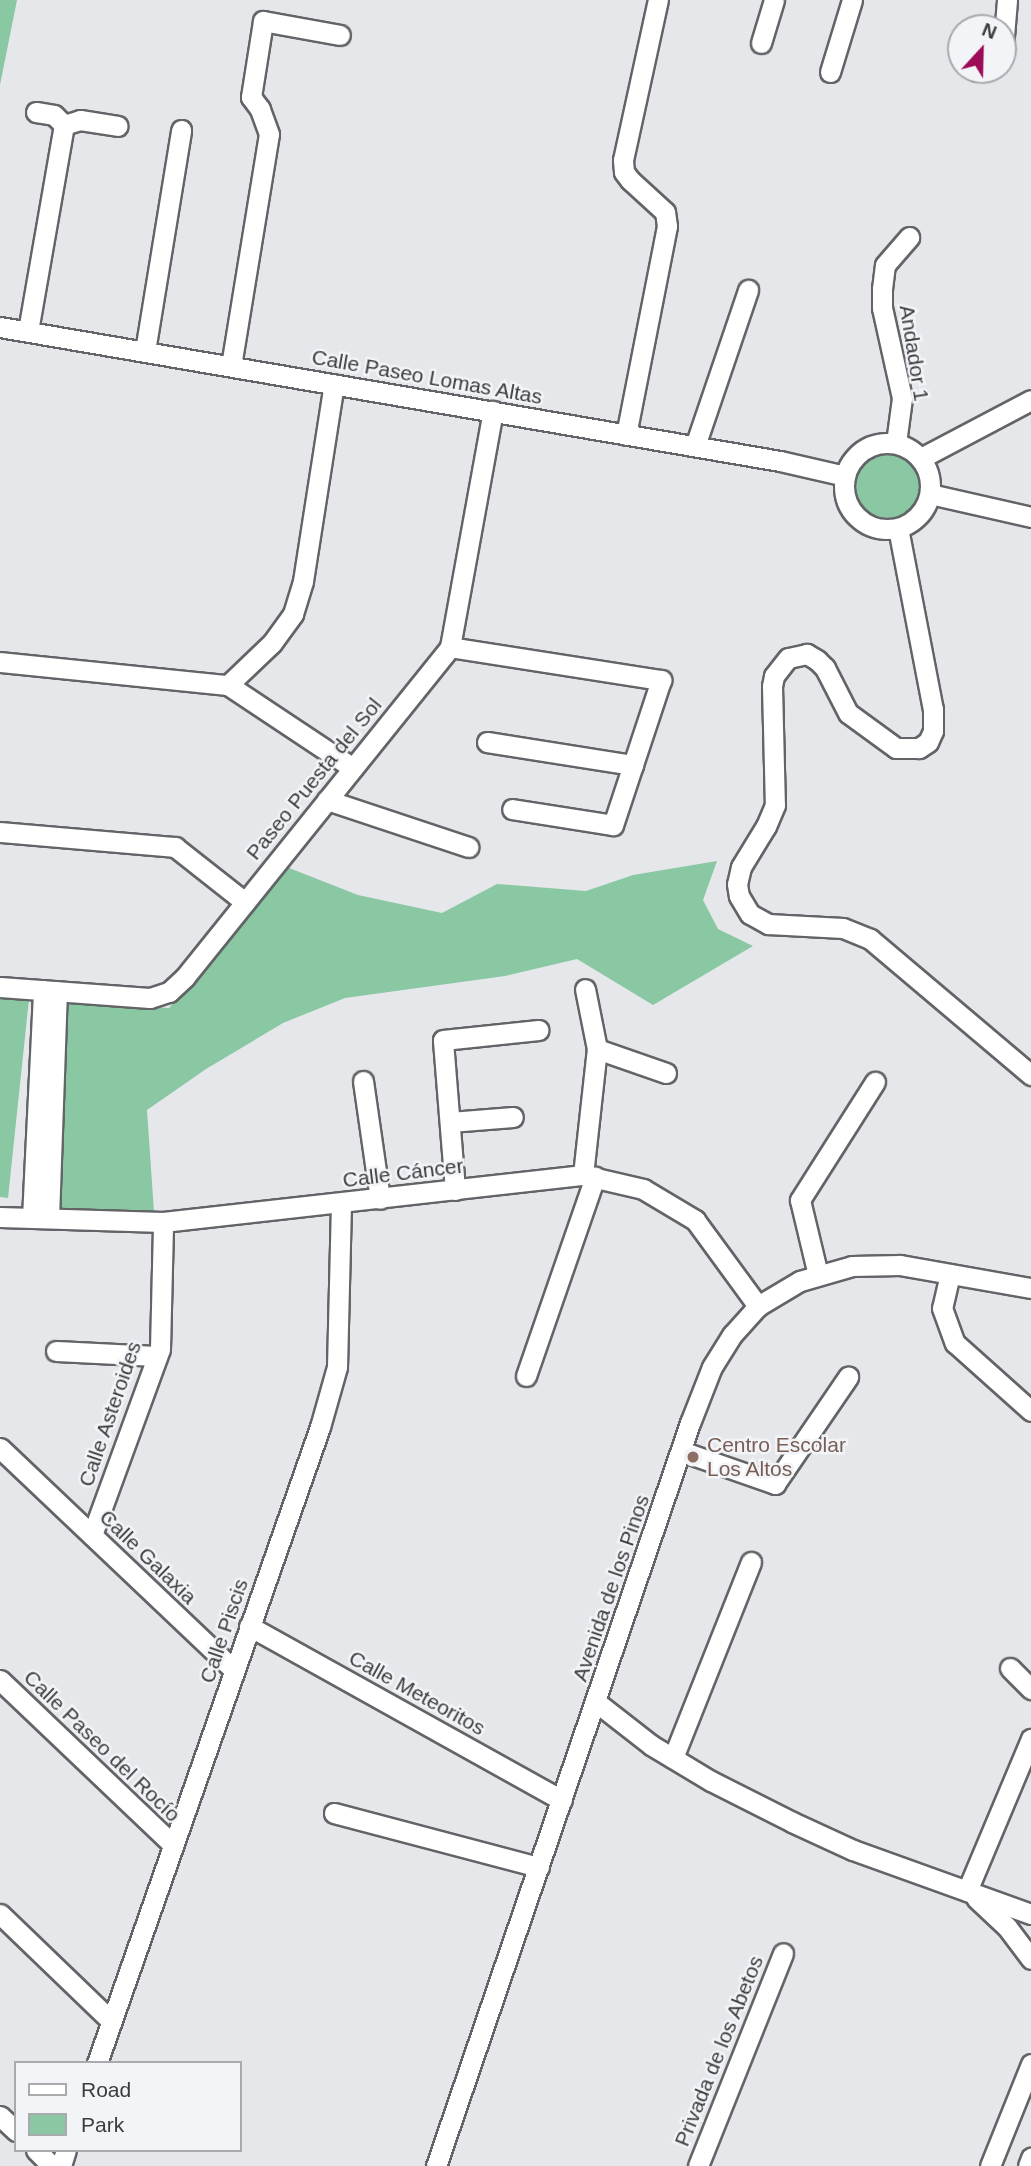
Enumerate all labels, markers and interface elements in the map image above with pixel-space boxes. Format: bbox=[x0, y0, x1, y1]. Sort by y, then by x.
north arrow bbox=[947, 14, 1017, 84]
text: N bbox=[979, 19, 1000, 43]
street label: Andador 1 bbox=[894, 303, 934, 403]
street label: Calle Paseo Lomas Altas bbox=[309, 344, 545, 410]
street label: Paseo Puesta del Sol bbox=[241, 693, 387, 865]
street label: Calle Cáncer bbox=[341, 1153, 465, 1193]
street label: Calle Asteroides bbox=[73, 1338, 147, 1490]
place label: Centro Escolar Los Altos bbox=[707, 1432, 846, 1482]
marker: Centro Escolar Los Altos bbox=[685, 1449, 701, 1465]
street label: Avenida de los Pinos bbox=[567, 1491, 655, 1685]
street label: Calle Galaxia bbox=[94, 1505, 202, 1609]
street label: Calle Piscis bbox=[194, 1576, 254, 1686]
street label: Calle Meteoritos bbox=[345, 1645, 489, 1741]
street label: Calle Paseo del Rocío bbox=[19, 1665, 185, 1827]
street label: Privada de los Abetos bbox=[669, 1952, 769, 2150]
legend bbox=[14, 2061, 242, 2152]
text: Road bbox=[81, 2078, 131, 2101]
text: Park bbox=[81, 2113, 124, 2136]

